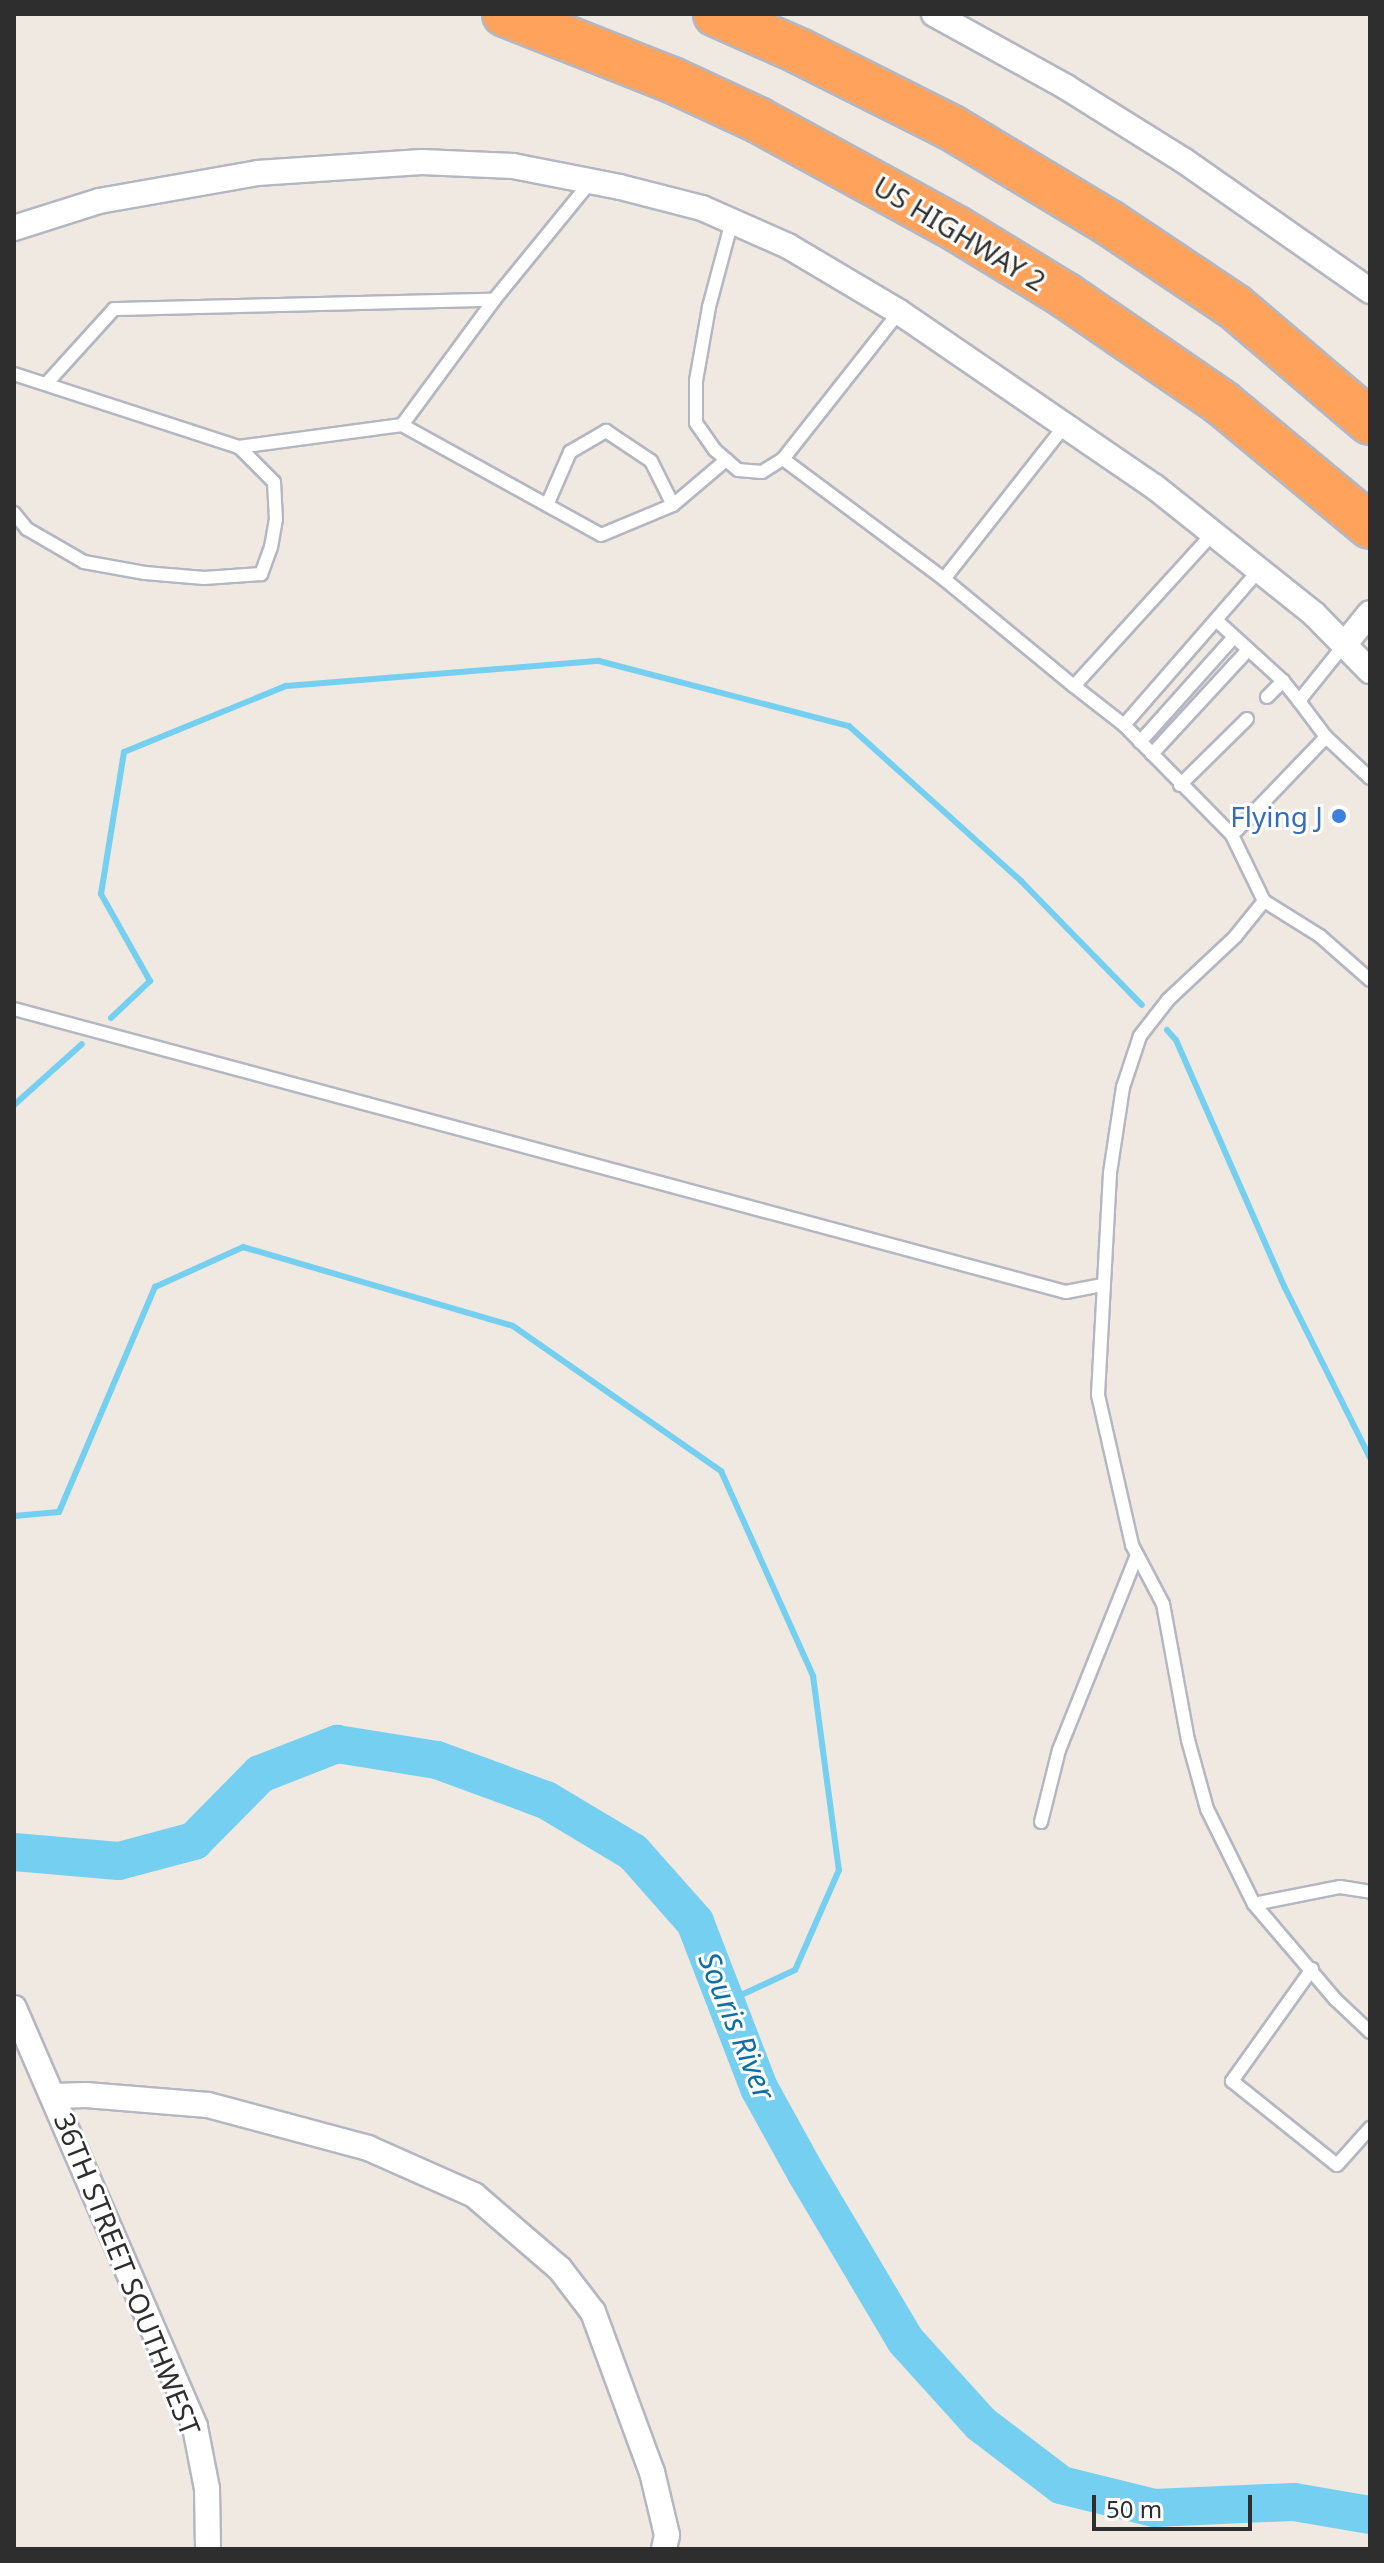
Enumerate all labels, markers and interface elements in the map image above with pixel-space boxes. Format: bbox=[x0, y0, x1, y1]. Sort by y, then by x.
street label: US HIGHWAY 2 bbox=[868, 168, 1052, 298]
place label: Flying J bbox=[1230, 799, 1323, 833]
marker: Flying J bbox=[1330, 807, 1348, 825]
water label: Souris River bbox=[691, 1947, 783, 2105]
street label: 36TH STREET SOUTHWEST bbox=[48, 2108, 208, 2440]
scale bar bbox=[1096, 2479, 1256, 2529]
text: 50 m bbox=[1106, 2492, 1162, 2525]

